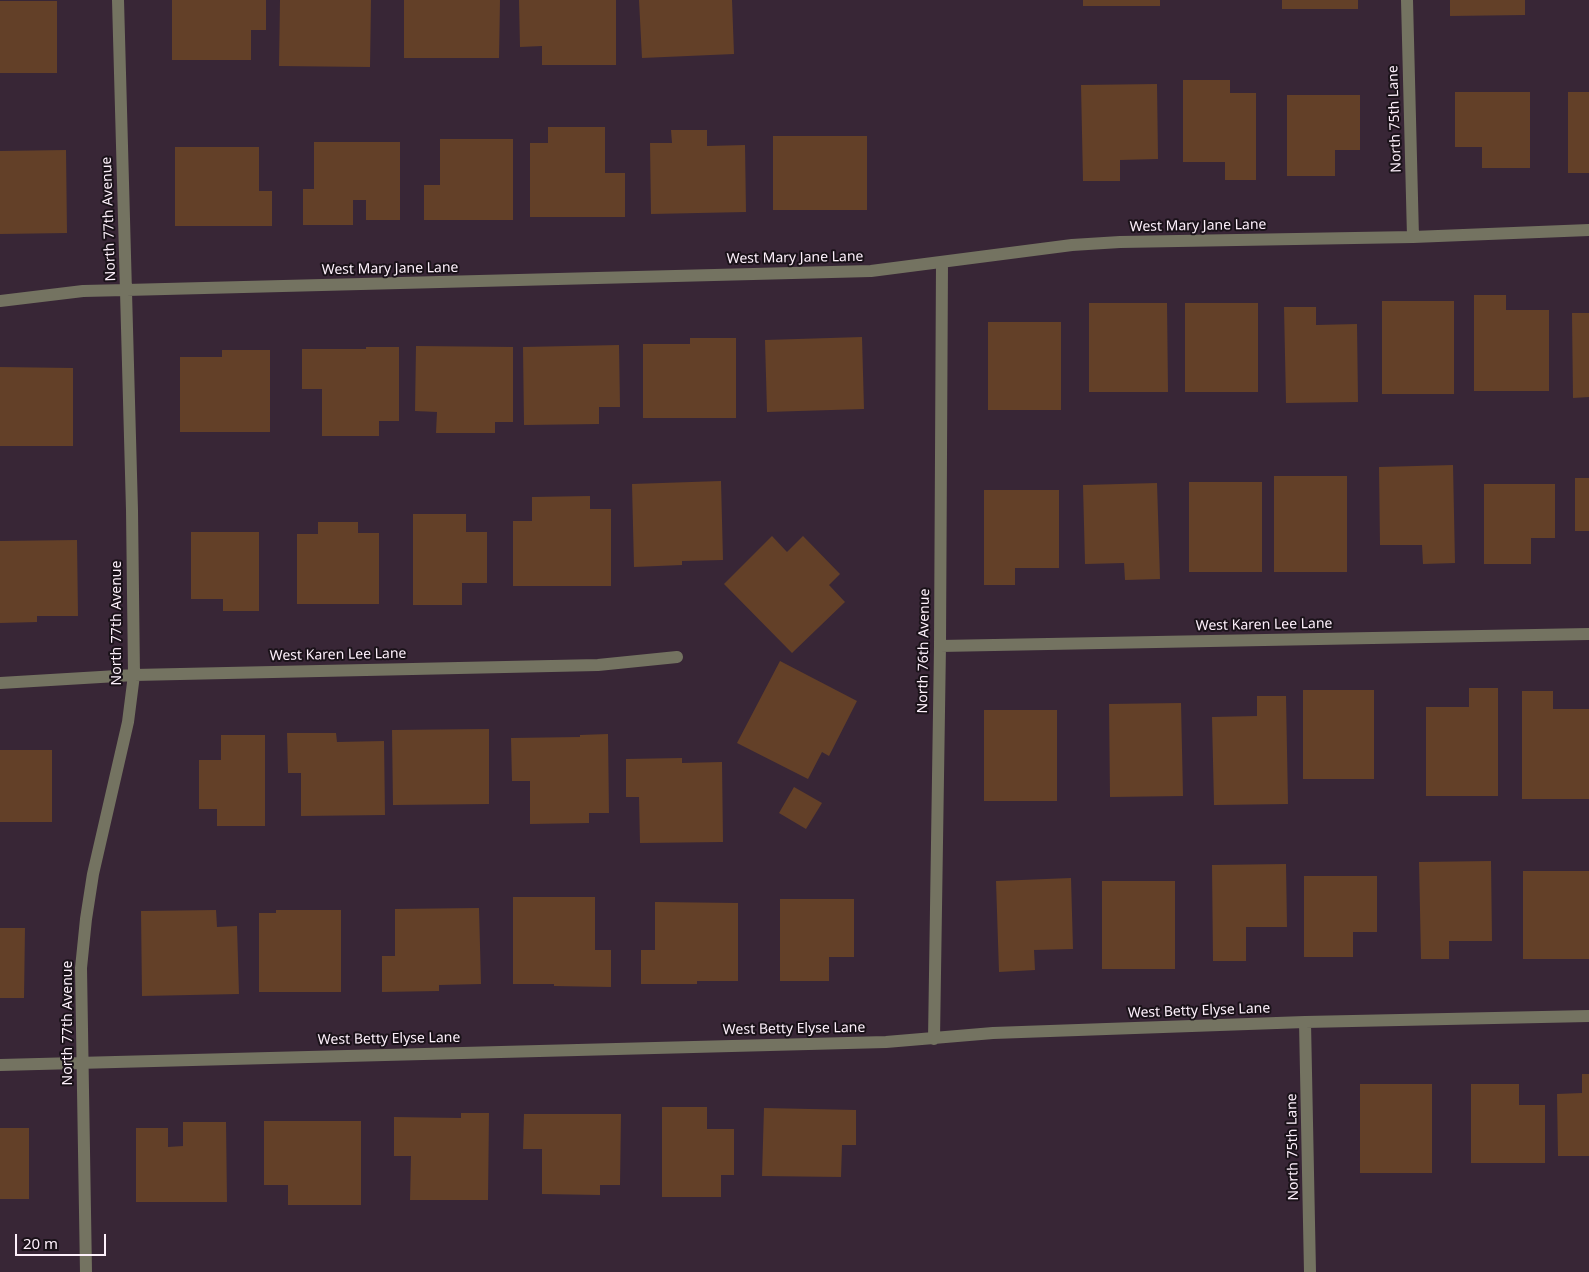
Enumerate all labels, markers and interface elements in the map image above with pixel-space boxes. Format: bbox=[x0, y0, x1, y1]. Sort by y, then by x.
street label: North 75th Lane bbox=[1385, 65, 1405, 173]
street label: North 77th Avenue bbox=[98, 156, 120, 282]
street label: West Mary Jane Lane bbox=[1129, 216, 1267, 236]
street label: West Mary Jane Lane bbox=[726, 248, 864, 268]
street label: West Mary Jane Lane bbox=[321, 259, 459, 279]
street label: North 77th Avenue bbox=[109, 561, 125, 685]
street label: North 76th Avenue bbox=[915, 588, 933, 714]
street label: West Karen Lee Lane bbox=[1195, 615, 1333, 635]
street label: West Karen Lee Lane bbox=[269, 645, 407, 665]
street label: North 77th Avenue bbox=[60, 961, 76, 1085]
street label: West Betty Elyse Lane bbox=[1128, 1000, 1270, 1022]
street label: West Betty Elyse Lane bbox=[723, 1019, 865, 1039]
street label: West Betty Elyse Lane bbox=[318, 1029, 460, 1049]
street label: North 75th Lane bbox=[1284, 1093, 1302, 1201]
scale bar bbox=[18, 1224, 109, 1256]
text: 20 m bbox=[23, 1233, 58, 1253]

